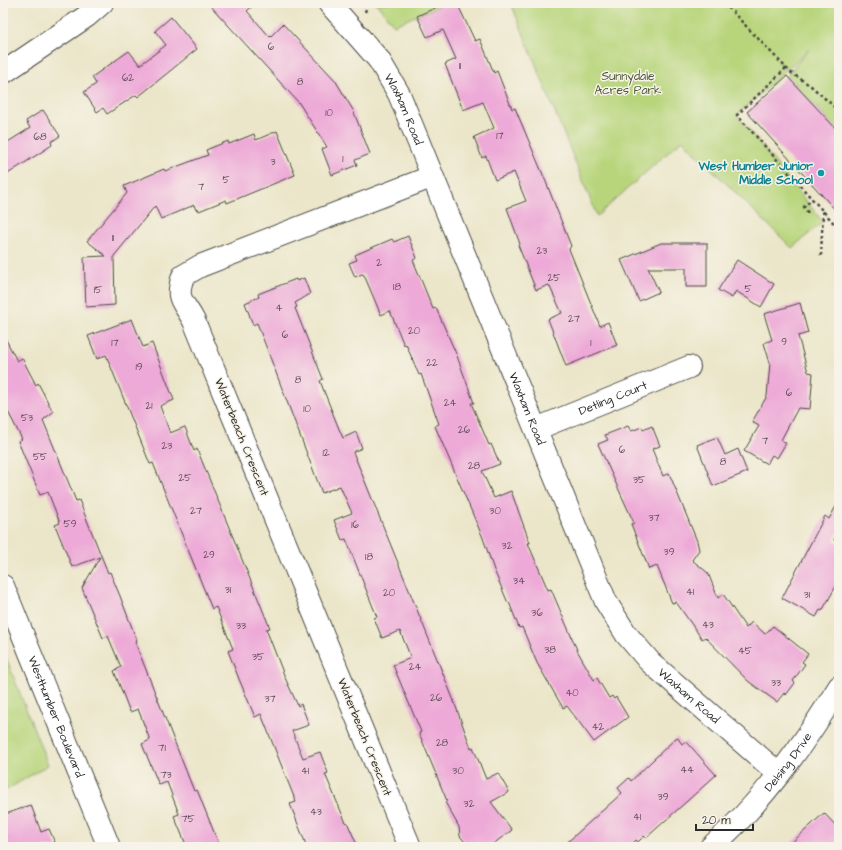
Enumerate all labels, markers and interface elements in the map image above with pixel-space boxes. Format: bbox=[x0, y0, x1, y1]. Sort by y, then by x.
house number: 6 bbox=[268, 40, 275, 54]
house number: 11 bbox=[459, 59, 462, 73]
park label: Sunnydale Acres Park bbox=[595, 68, 662, 99]
street label: Waxham Road bbox=[380, 70, 427, 148]
house number: 62 bbox=[122, 71, 134, 85]
house number: 8 bbox=[297, 75, 304, 89]
house number: 10 bbox=[325, 106, 333, 120]
house number: 17 bbox=[496, 129, 504, 143]
house number: 68 bbox=[34, 130, 47, 144]
house number: 1 bbox=[342, 152, 344, 166]
house number: 3 bbox=[270, 155, 276, 169]
place label: West Humber Junior Middle School bbox=[698, 158, 813, 189]
marker: West Humber Junior Middle School bbox=[816, 168, 826, 178]
house number: 5 bbox=[222, 173, 230, 187]
house number: 7 bbox=[198, 180, 204, 194]
house number: 11 bbox=[112, 231, 115, 245]
house number: 23 bbox=[537, 244, 547, 258]
house number: 2 bbox=[376, 256, 382, 270]
house number: 25 bbox=[548, 271, 560, 285]
house number: 18 bbox=[393, 280, 401, 294]
house number: 5 bbox=[744, 282, 752, 296]
house number: 15 bbox=[94, 283, 102, 297]
house number: 4 bbox=[276, 301, 283, 315]
house number: 27 bbox=[568, 312, 580, 326]
house number: 20 bbox=[408, 324, 420, 338]
house number: 6 bbox=[282, 328, 289, 342]
house number: 9 bbox=[781, 335, 787, 349]
house number: 17 bbox=[111, 336, 119, 350]
house number: 1 bbox=[590, 336, 592, 350]
house number: 22 bbox=[426, 356, 438, 370]
house number: 19 bbox=[136, 360, 143, 374]
street label: Waxham Road bbox=[504, 370, 549, 448]
house number: 8 bbox=[295, 373, 302, 387]
street label: Waterbeach Crescent bbox=[210, 376, 273, 499]
street label: Detling Court bbox=[576, 377, 650, 420]
house number: 6 bbox=[786, 386, 793, 400]
house number: 24 bbox=[444, 396, 456, 410]
house number: 21 bbox=[145, 399, 153, 413]
house number: 10 bbox=[303, 402, 311, 416]
house number: 53 bbox=[21, 411, 33, 425]
house number: 26 bbox=[458, 423, 471, 437]
house number: 7 bbox=[762, 434, 768, 448]
house number: 23 bbox=[162, 439, 172, 453]
house number: 6 bbox=[619, 443, 626, 457]
house number: 12 bbox=[322, 446, 330, 460]
house number: 55 bbox=[33, 450, 47, 464]
house number: 8 bbox=[720, 455, 727, 469]
house number: 28 bbox=[468, 459, 481, 473]
house number: 25 bbox=[179, 471, 191, 485]
house number: 35 bbox=[633, 473, 645, 487]
house number: 27 bbox=[190, 504, 202, 518]
house number: 30 bbox=[489, 504, 501, 518]
house number: 37 bbox=[648, 511, 660, 525]
house number: 59 bbox=[64, 517, 77, 531]
house number: 16 bbox=[351, 518, 359, 532]
house number: 32 bbox=[502, 539, 513, 553]
house number: 39 bbox=[664, 545, 675, 559]
house number: 29 bbox=[203, 548, 215, 562]
house number: 18 bbox=[365, 550, 373, 564]
house number: 34 bbox=[513, 574, 525, 588]
house number: 31 bbox=[225, 583, 232, 597]
house number: 41 bbox=[686, 585, 695, 599]
house number: 20 bbox=[383, 586, 395, 600]
house number: 31 bbox=[804, 588, 811, 602]
house number: 36 bbox=[531, 606, 543, 620]
house number: 43 bbox=[702, 618, 714, 632]
house number: 33 bbox=[236, 619, 246, 633]
house number: 38 bbox=[544, 643, 556, 657]
house number: 45 bbox=[738, 644, 752, 658]
house number: 35 bbox=[252, 650, 264, 664]
street label: Westhumber Boulevard bbox=[23, 654, 88, 780]
house number: 24 bbox=[409, 660, 421, 674]
street label: Waxham Road bbox=[654, 665, 723, 728]
street label: Waterbeach Crescent bbox=[333, 676, 396, 799]
house number: 33 bbox=[771, 676, 781, 690]
house number: 40 bbox=[565, 686, 579, 700]
house number: 26 bbox=[430, 691, 443, 705]
house number: 37 bbox=[264, 692, 276, 706]
house number: 42 bbox=[592, 720, 605, 734]
street label: Delsing Drive bbox=[761, 729, 816, 795]
house number: 28 bbox=[436, 736, 449, 750]
house number: 71 bbox=[158, 741, 166, 755]
house number: 44 bbox=[680, 763, 694, 777]
house number: 41 bbox=[301, 764, 310, 778]
house number: 30 bbox=[452, 764, 464, 778]
house number: 73 bbox=[160, 768, 172, 782]
house number: 39 bbox=[658, 790, 669, 804]
house number: 32 bbox=[464, 797, 475, 811]
house number: 43 bbox=[310, 805, 322, 819]
scale bar bbox=[696, 806, 753, 832]
house number: 41 bbox=[633, 810, 642, 824]
house number: 75 bbox=[181, 812, 195, 826]
text: 20 m bbox=[702, 812, 731, 829]

